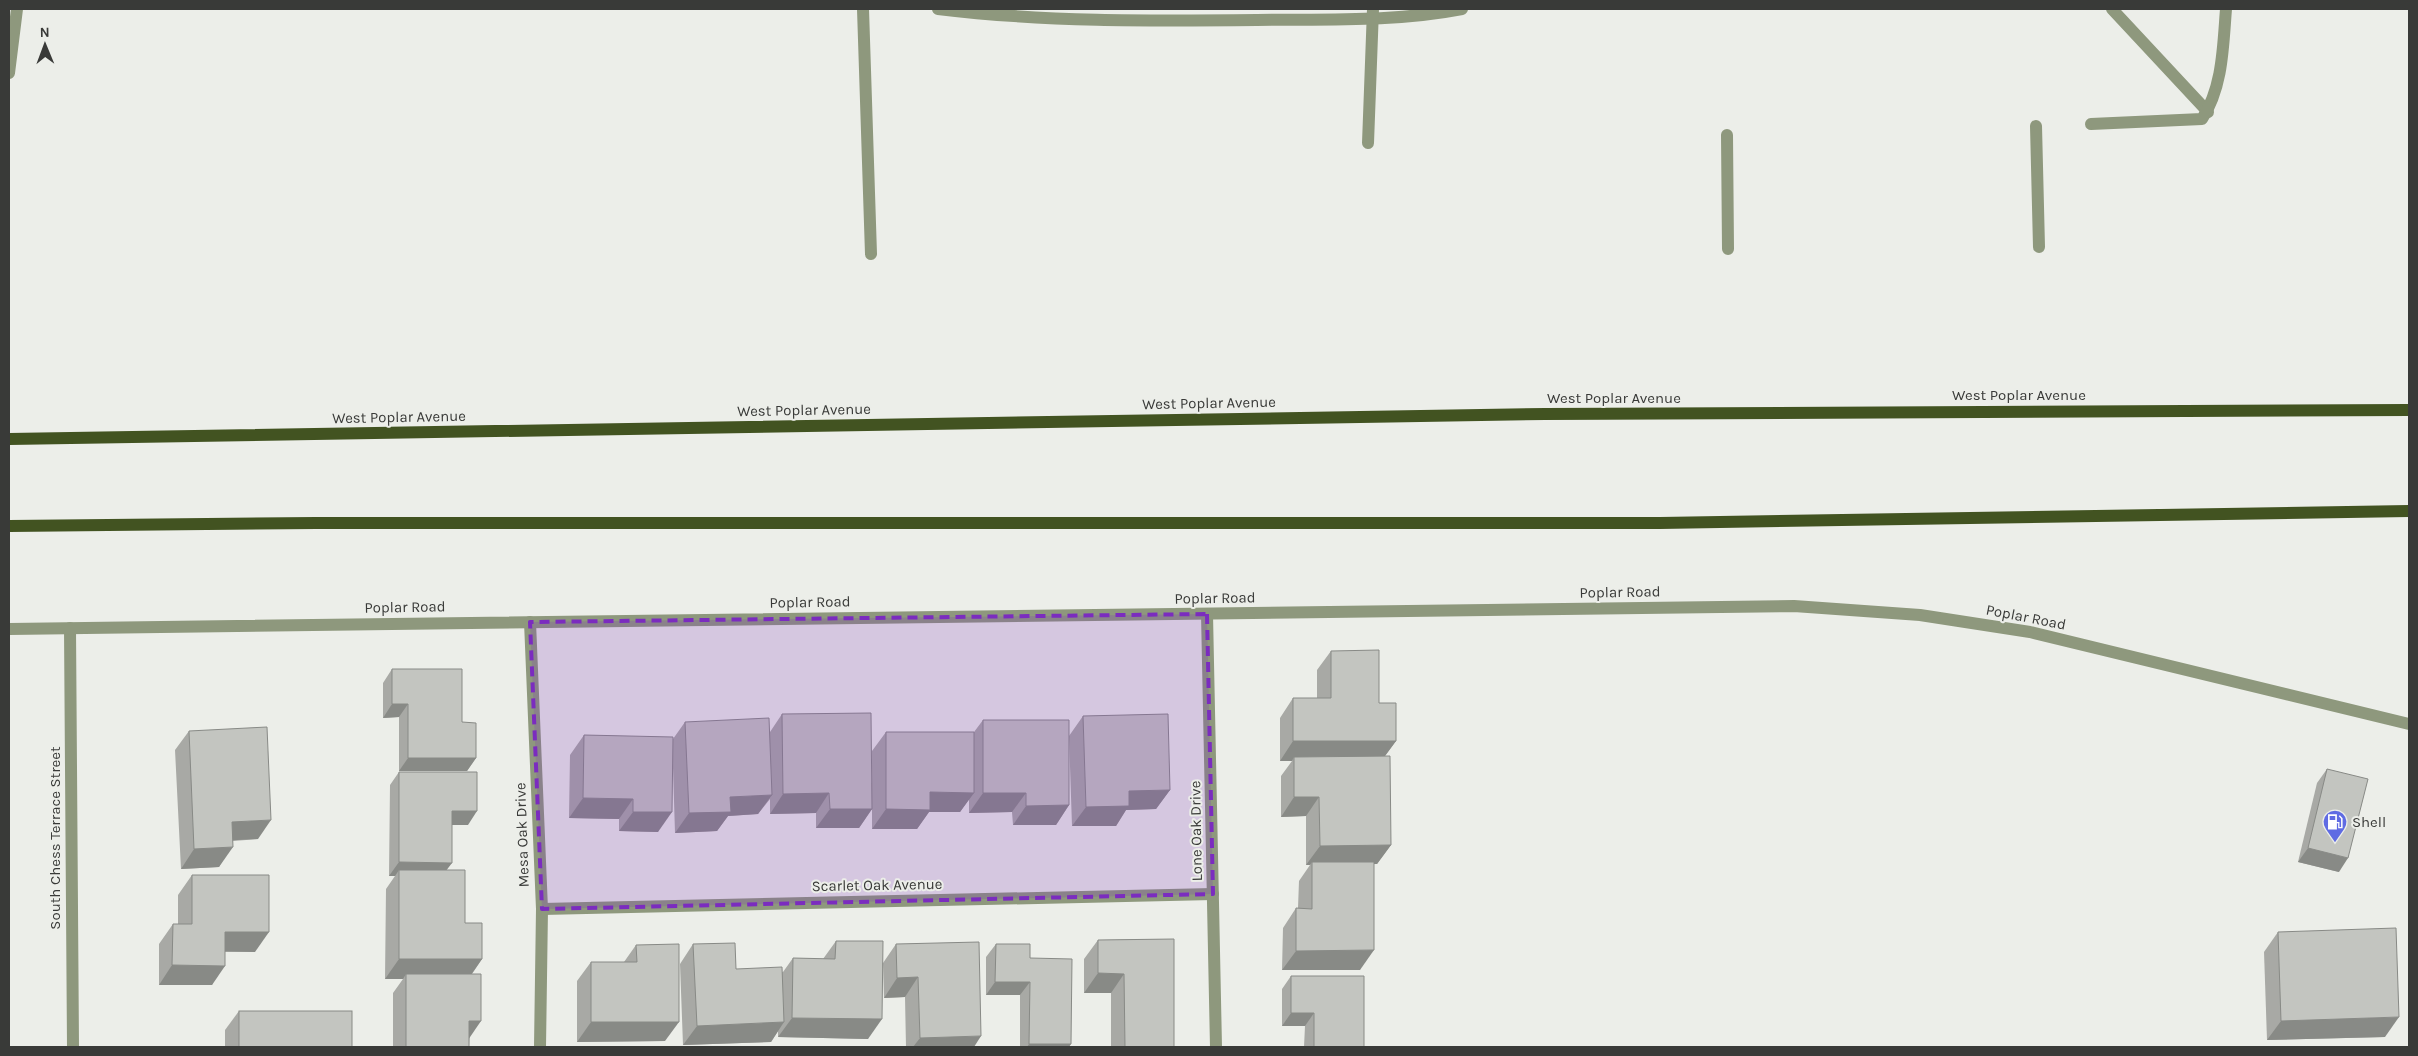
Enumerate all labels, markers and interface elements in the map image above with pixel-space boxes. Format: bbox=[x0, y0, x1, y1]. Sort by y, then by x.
north arrow bbox=[20, 20, 70, 70]
text: N bbox=[40, 24, 50, 41]
street label: West Poplar Avenue bbox=[1952, 386, 2086, 404]
street label: West Poplar Avenue bbox=[1547, 389, 1681, 407]
street label: West Poplar Avenue bbox=[1142, 393, 1276, 413]
street label: West Poplar Avenue bbox=[737, 400, 871, 420]
street label: West Poplar Avenue bbox=[332, 407, 466, 427]
street label: Poplar Road bbox=[1579, 582, 1661, 602]
street label: Poplar Road bbox=[1174, 588, 1256, 608]
street label: Poplar Road bbox=[769, 592, 851, 612]
street label: Poplar Road bbox=[364, 597, 446, 617]
street label: Poplar Road bbox=[1984, 600, 2068, 634]
street label: South Chess Terrace Street bbox=[46, 746, 64, 930]
street label: Lone Oak Drive bbox=[1186, 781, 1206, 881]
street label: Mesa Oak Drive bbox=[511, 782, 533, 888]
fuel station icon: Shell bbox=[2322, 809, 2348, 843]
place label: Shell bbox=[2352, 813, 2386, 831]
street label: Scarlet Oak Avenue bbox=[811, 875, 943, 895]

